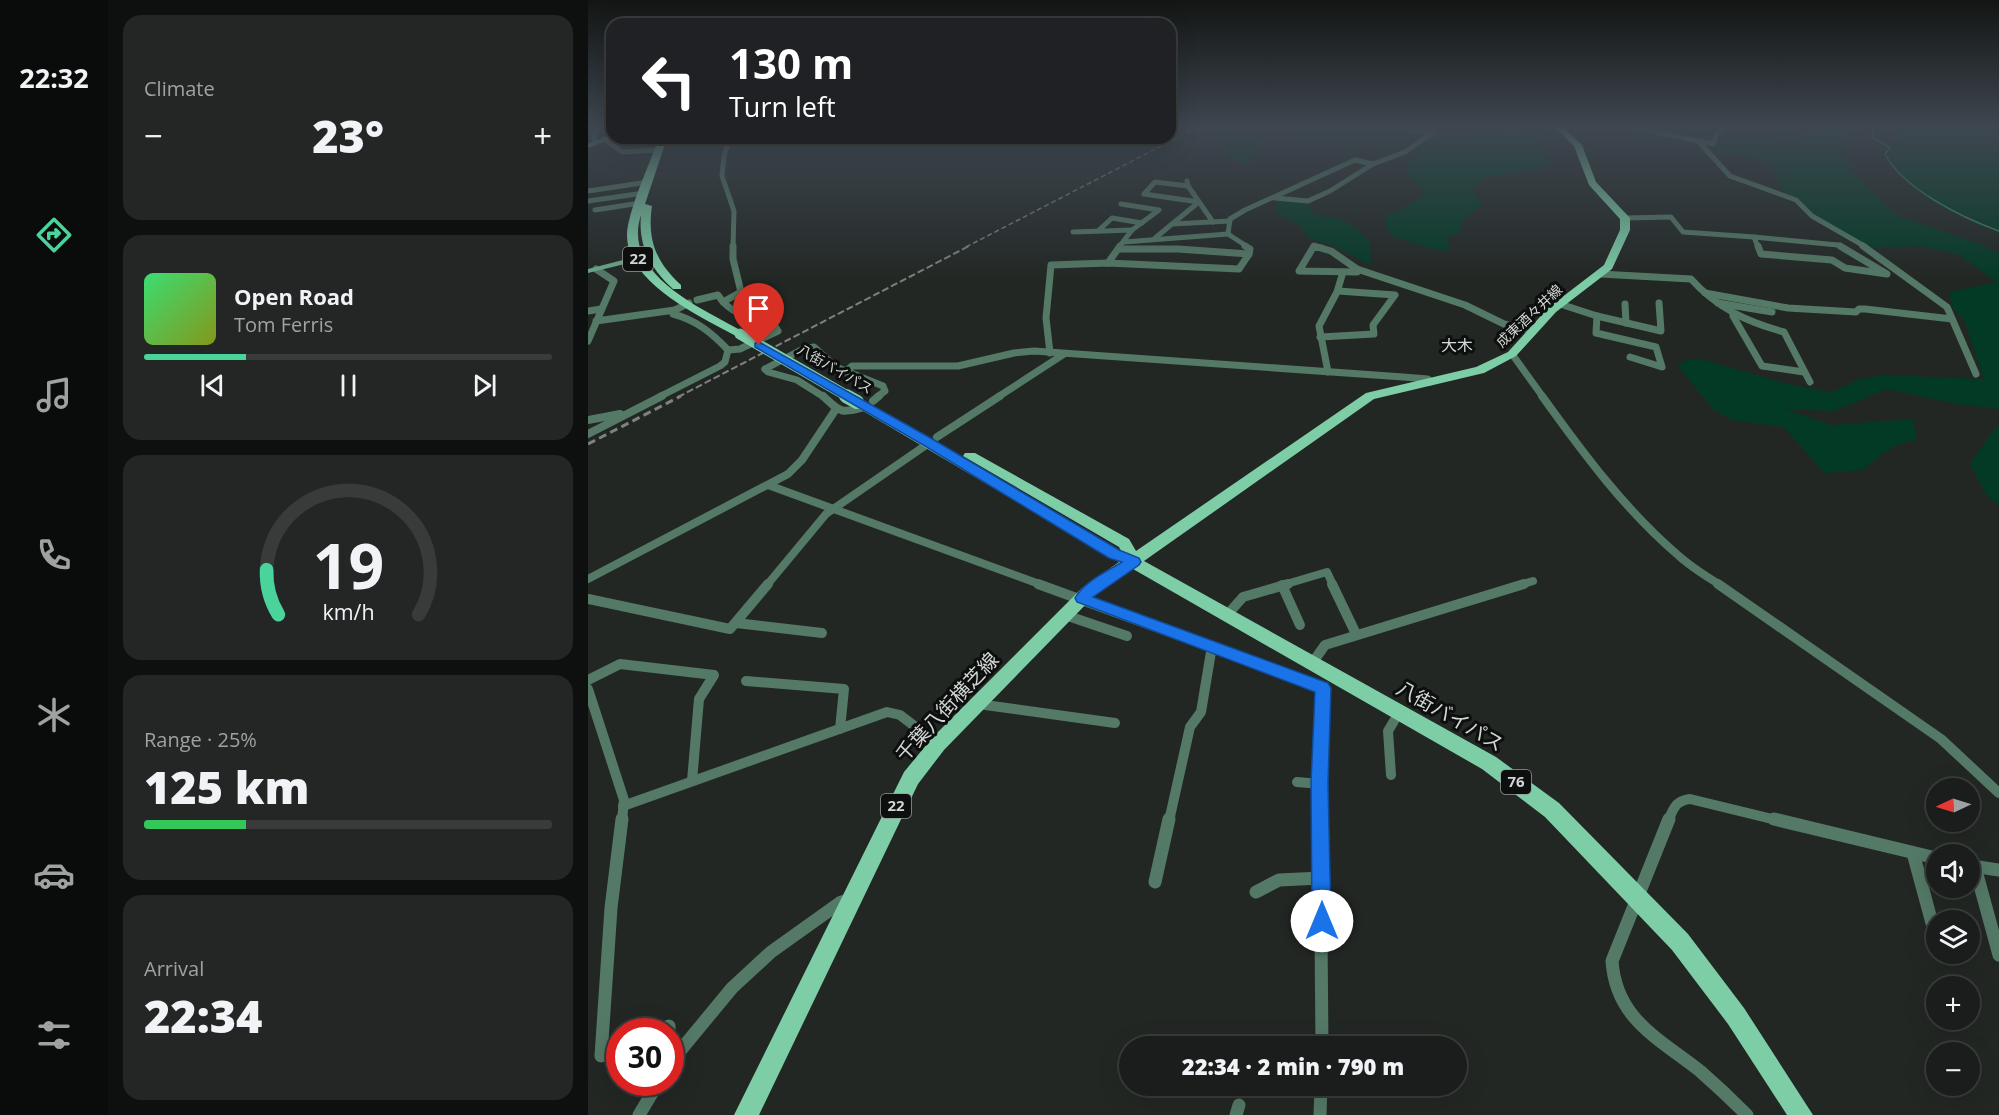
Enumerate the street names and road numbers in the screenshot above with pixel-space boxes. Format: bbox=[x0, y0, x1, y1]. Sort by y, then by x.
road number: 22 bbox=[623, 247, 653, 271]
street label: 成東酒々井線 bbox=[1491, 280, 1566, 351]
street label: 八街バイパス bbox=[794, 339, 876, 398]
street label: 千葉八街横芝線 bbox=[889, 646, 1004, 767]
street label: 八街バイパス bbox=[1392, 674, 1509, 757]
road number: 76 bbox=[1501, 770, 1531, 794]
road number: 22 bbox=[881, 794, 911, 818]

